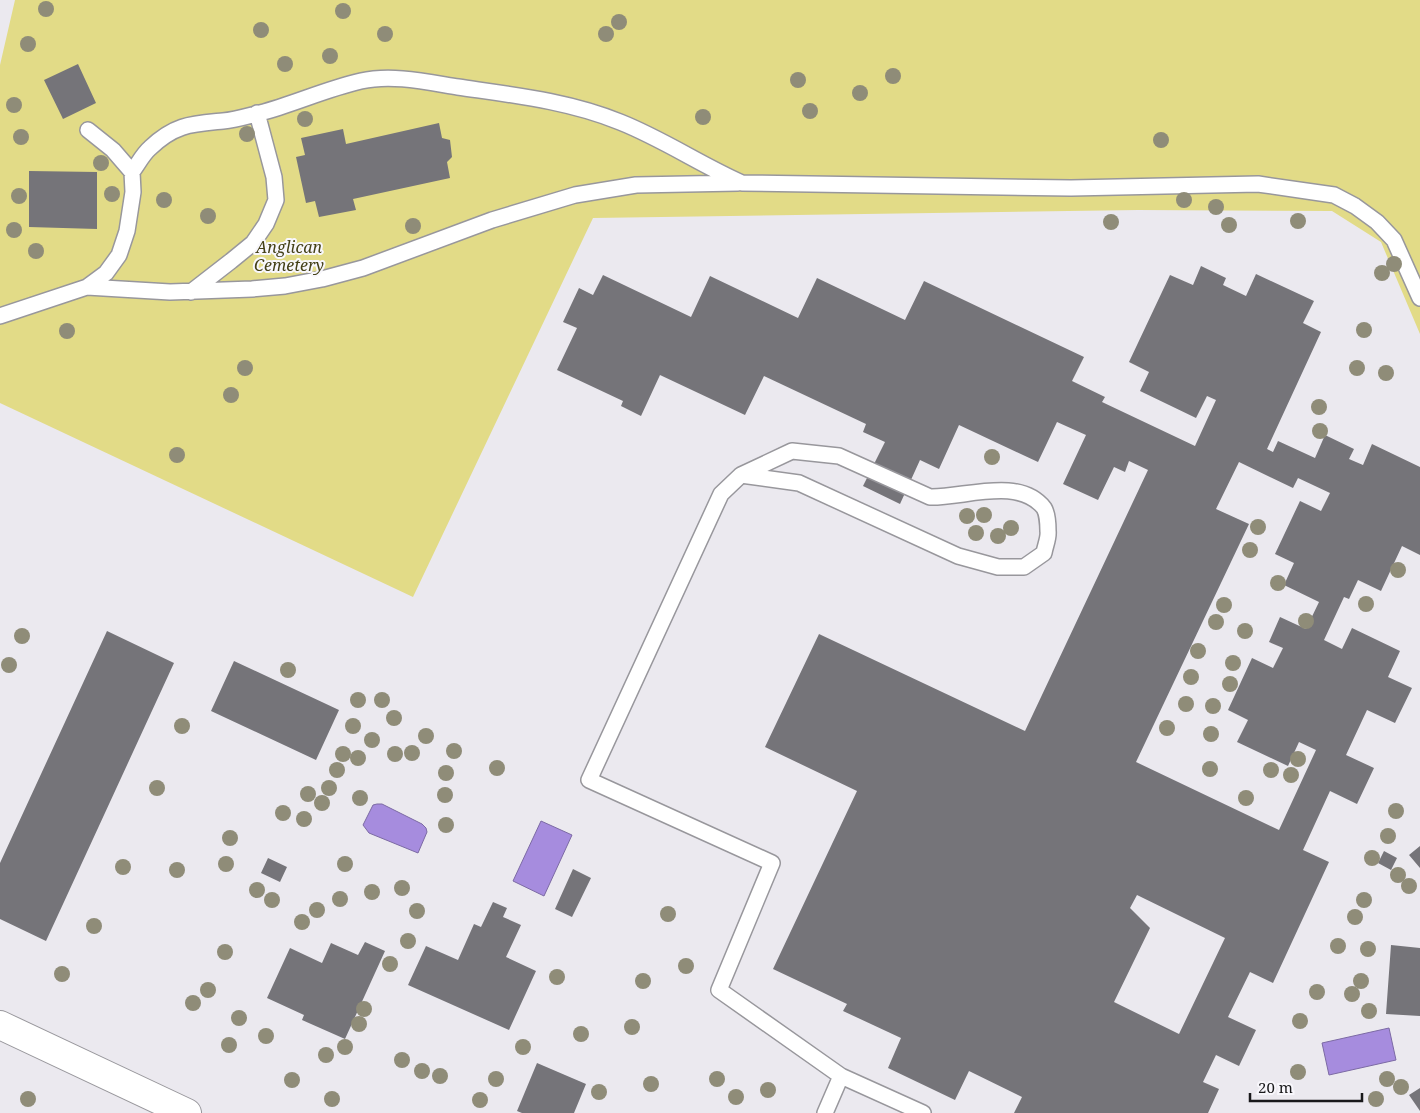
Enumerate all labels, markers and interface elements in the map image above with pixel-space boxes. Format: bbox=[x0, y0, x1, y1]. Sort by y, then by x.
park label: Anglican Cemetery bbox=[254, 236, 324, 276]
scale bar bbox=[1250, 1070, 1362, 1102]
text: 20 m bbox=[1258, 1077, 1293, 1097]

